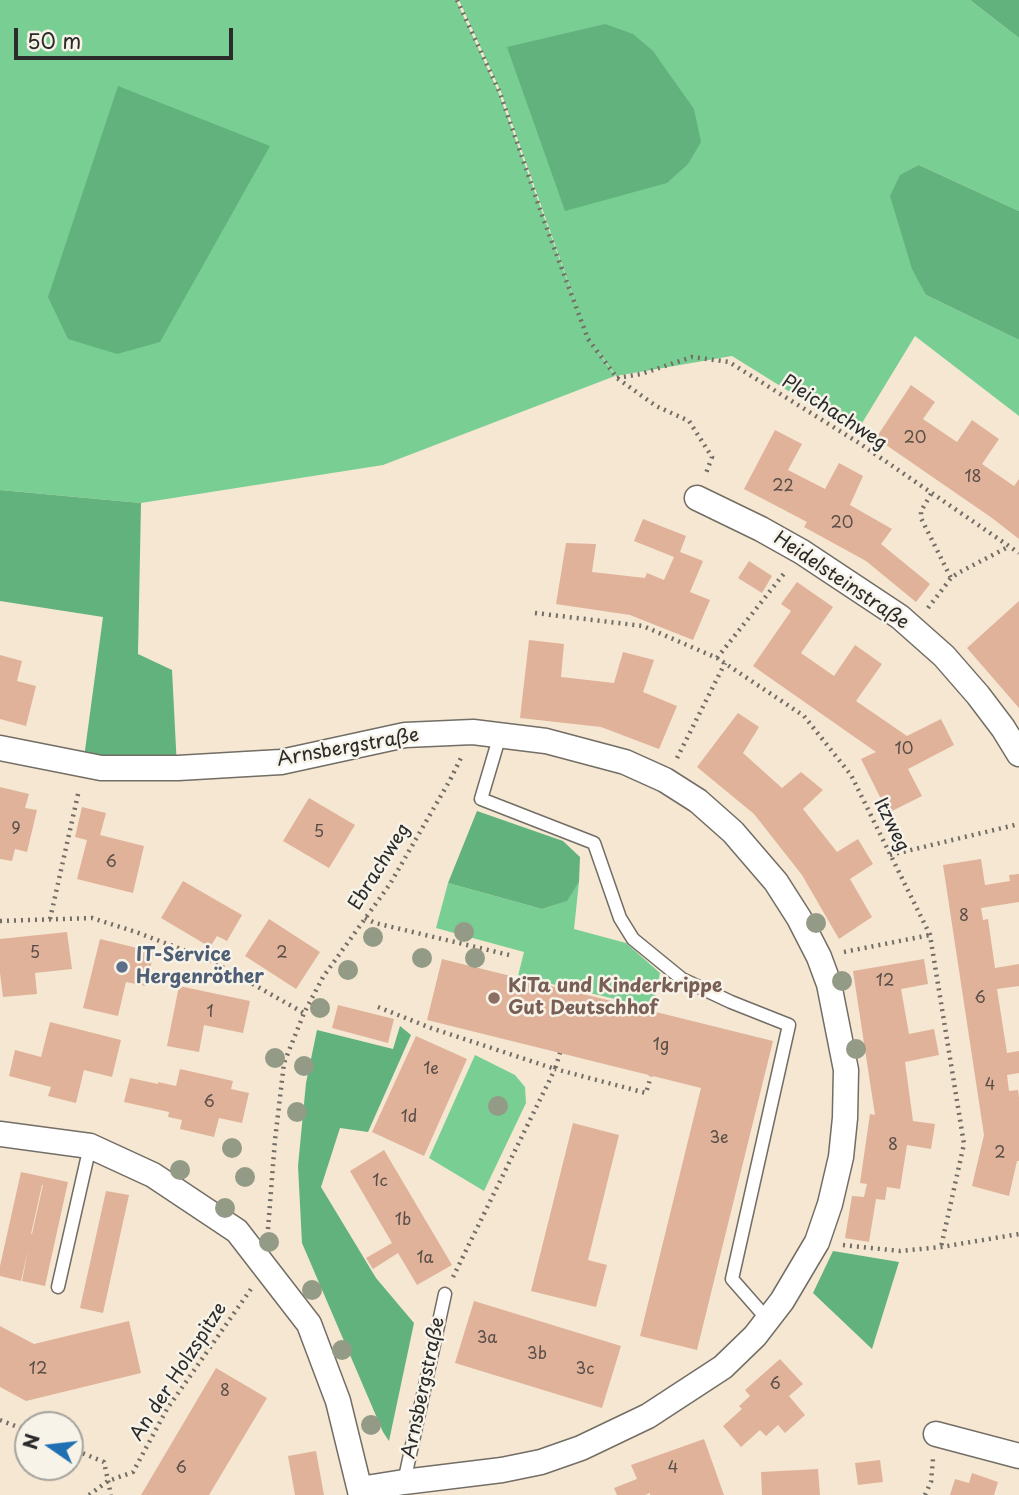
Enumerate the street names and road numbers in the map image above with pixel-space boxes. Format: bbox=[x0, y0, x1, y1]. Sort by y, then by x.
street label: Pleichachweg bbox=[777, 370, 891, 456]
street label: Heidelsteinstraße bbox=[769, 527, 913, 635]
street label: Arnsbergstraße bbox=[275, 724, 421, 772]
street label: Itzweg bbox=[868, 794, 914, 856]
street label: Ebrachweg bbox=[344, 819, 416, 915]
street label: An der Holzspitze bbox=[126, 1299, 232, 1445]
street label: Arnsbergstraße bbox=[398, 1315, 450, 1461]

